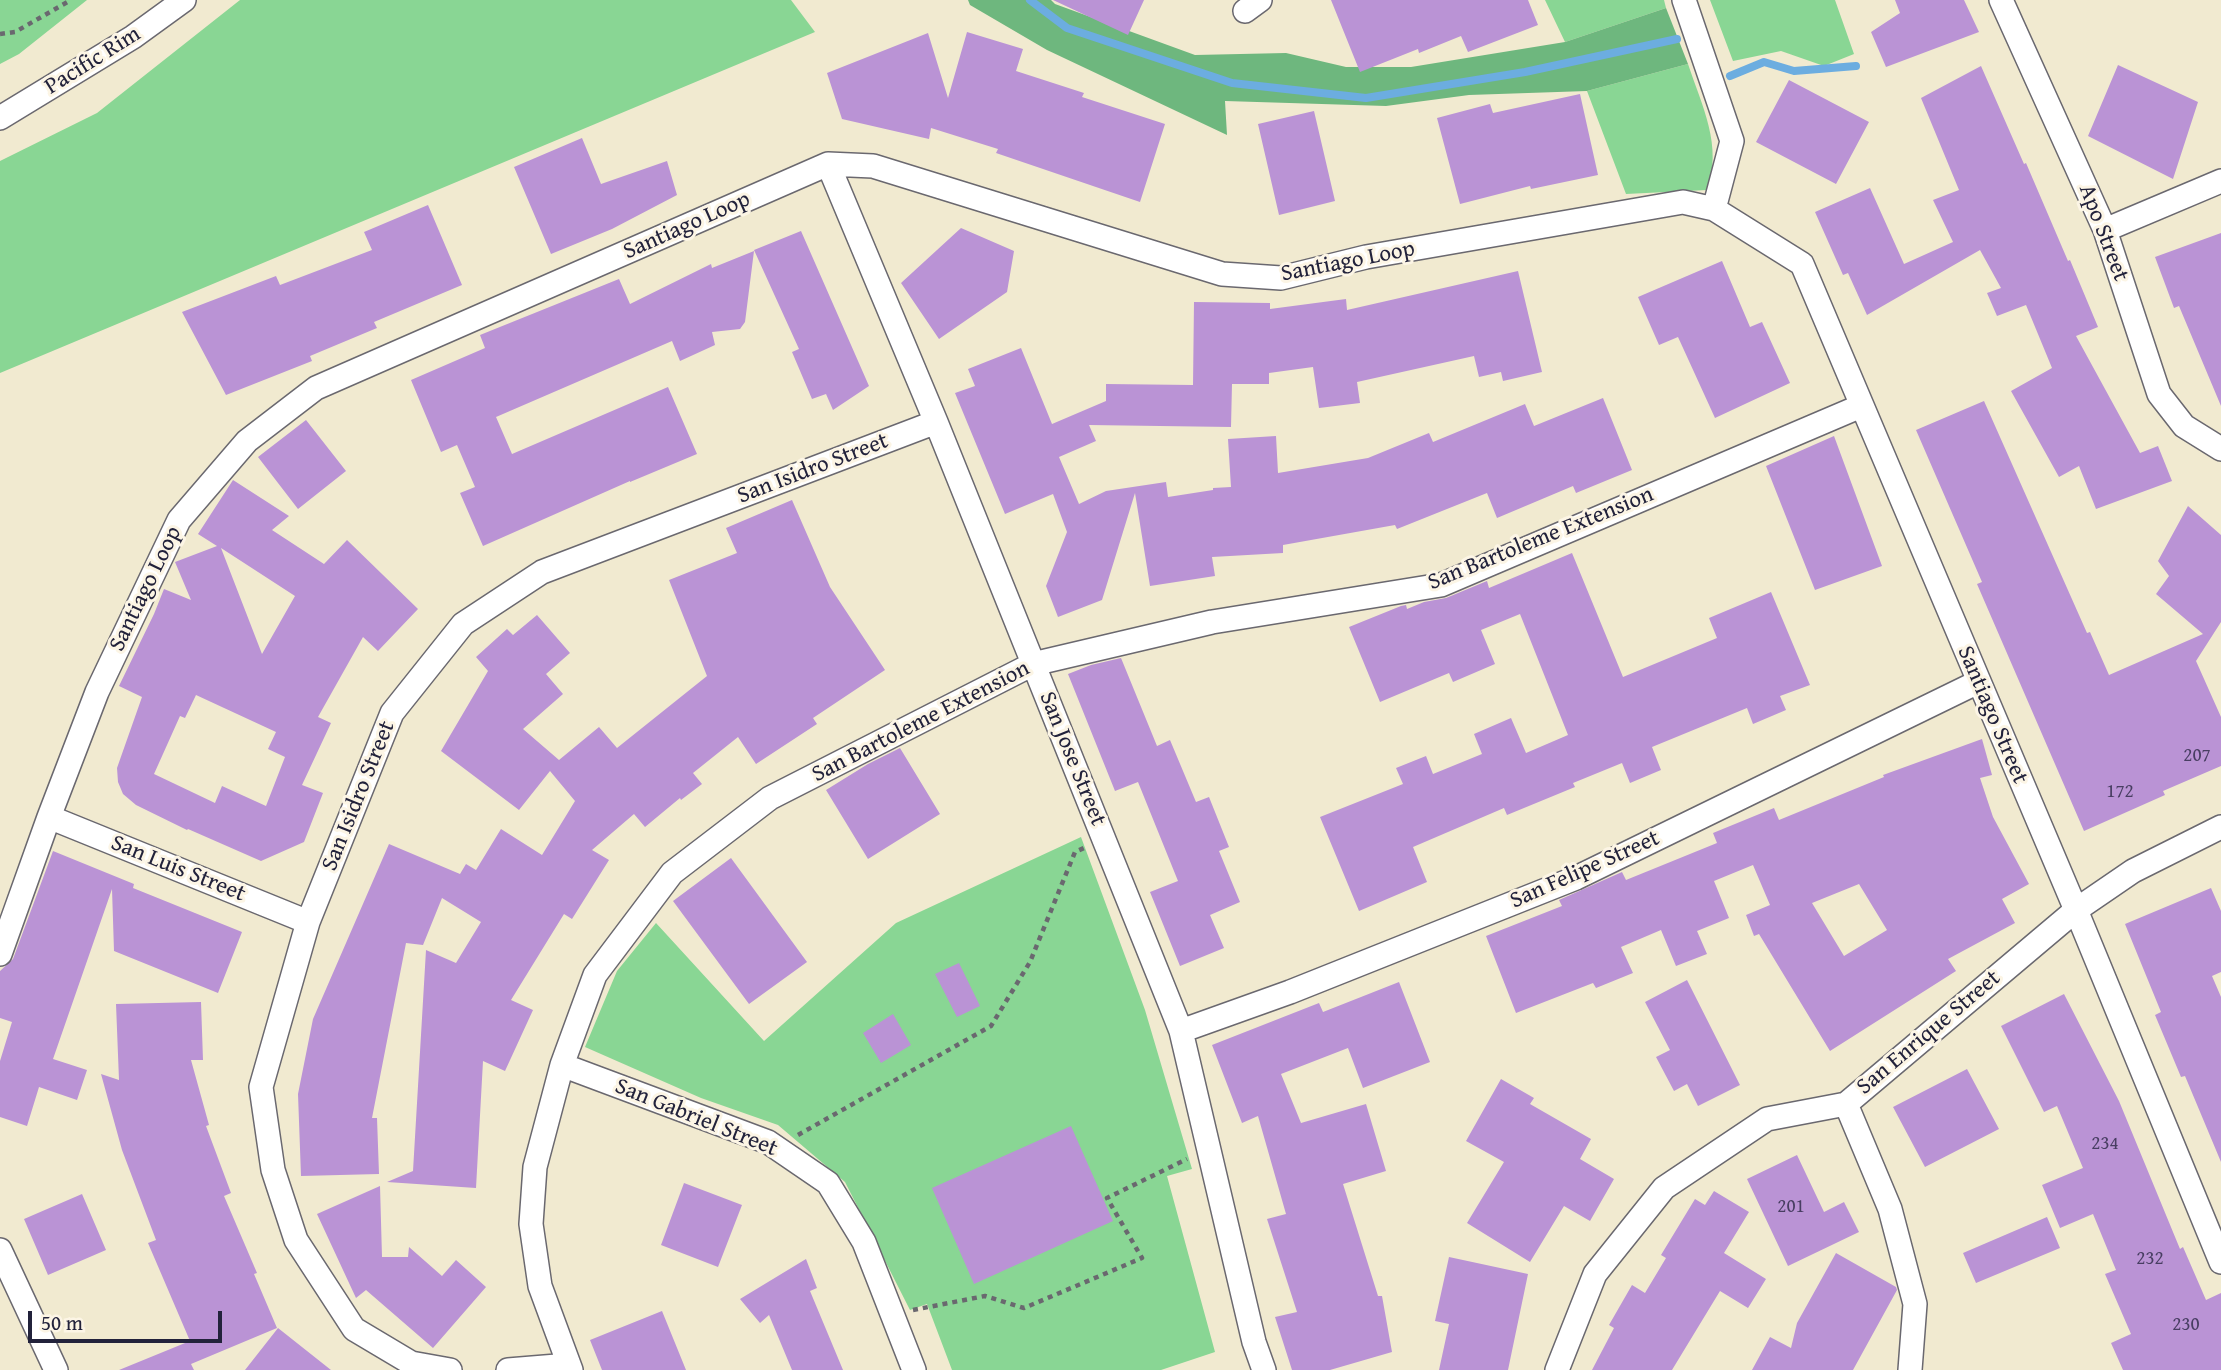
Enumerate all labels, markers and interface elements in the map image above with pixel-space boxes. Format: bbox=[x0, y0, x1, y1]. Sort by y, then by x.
street label: Pacific Rim bbox=[40, 21, 146, 101]
street label: Apo Street bbox=[2072, 181, 2134, 285]
street label: Santiago Loop bbox=[619, 186, 755, 266]
street label: Santiago Loop bbox=[1279, 235, 1417, 289]
street label: San Isidro Street bbox=[734, 428, 892, 510]
street label: San Bartoleme Extension bbox=[1424, 481, 1658, 597]
street label: Santiago Loop bbox=[104, 522, 188, 656]
street label: Santiago Street bbox=[1951, 642, 2033, 788]
street label: San Bartoleme Extension bbox=[808, 655, 1034, 789]
street label: San Jose Street bbox=[1033, 688, 1111, 830]
street label: San Isidro Street bbox=[316, 717, 402, 875]
house number: 207 bbox=[2183, 745, 2211, 767]
house number: 172 bbox=[2106, 781, 2134, 803]
street label: San Felipe Street bbox=[1506, 825, 1664, 915]
street label: San Luis Street bbox=[107, 830, 249, 908]
street label: San Enrique Street bbox=[1852, 965, 2006, 1101]
street label: San Gabriel Street bbox=[611, 1073, 781, 1163]
house number: 234 bbox=[2091, 1133, 2119, 1155]
house number: 201 bbox=[1777, 1196, 1805, 1218]
house number: 232 bbox=[2136, 1248, 2164, 1270]
scale bar bbox=[32, 1296, 226, 1340]
text: 50 m bbox=[41, 1307, 83, 1338]
house number: 230 bbox=[2172, 1314, 2200, 1336]

